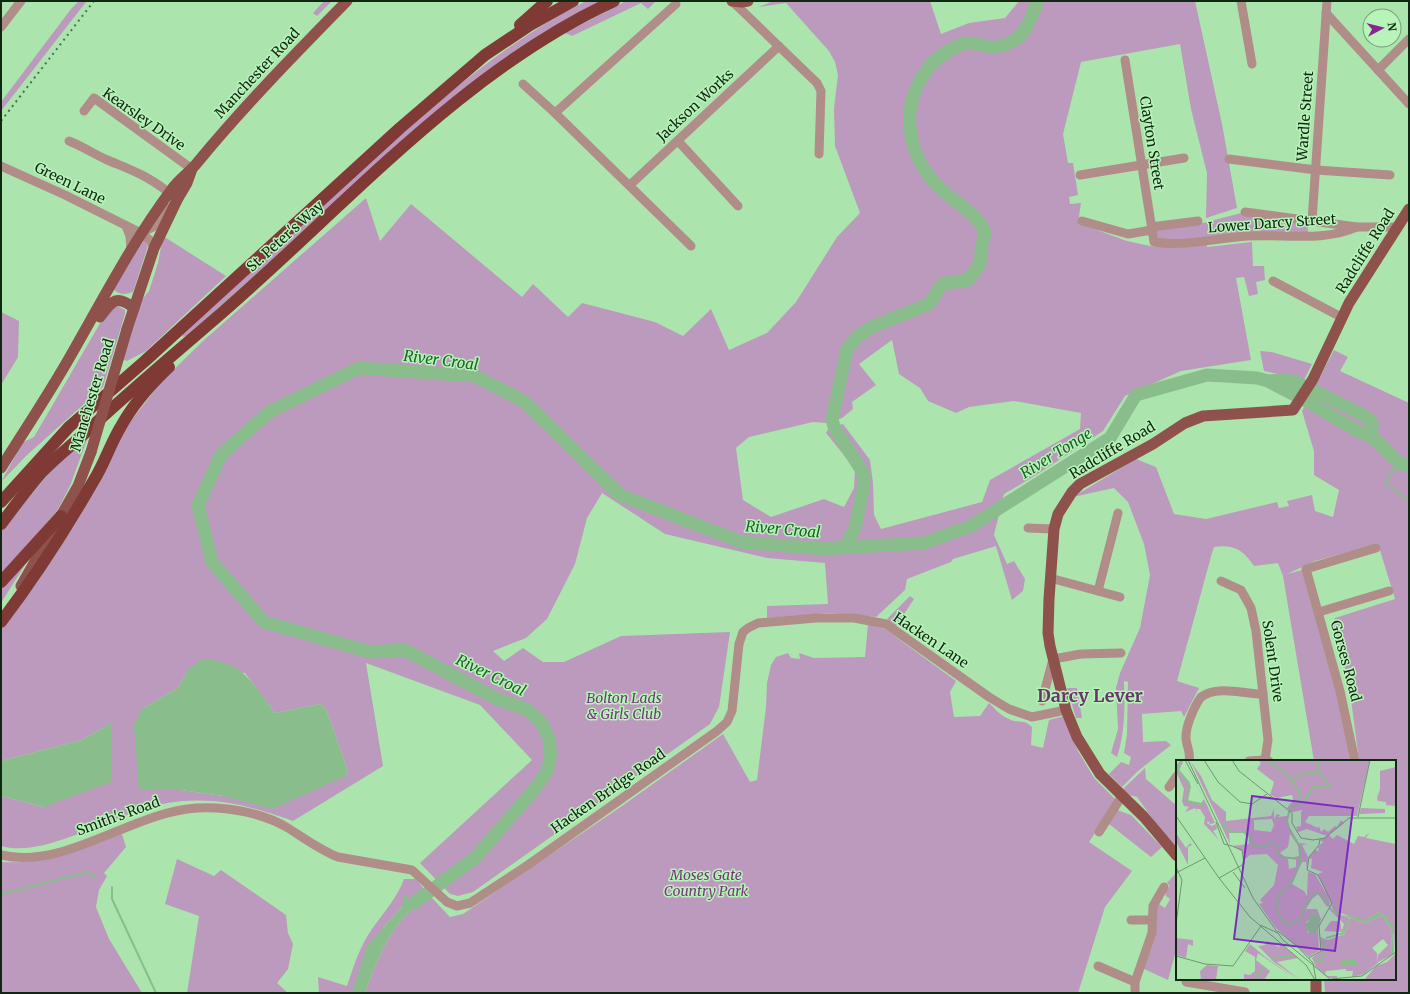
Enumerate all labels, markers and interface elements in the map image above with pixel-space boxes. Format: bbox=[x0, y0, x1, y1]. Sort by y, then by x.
north arrow bbox=[1362, 8, 1402, 48]
text: N bbox=[1384, 22, 1399, 32]
street label: Manchester Road bbox=[210, 24, 304, 122]
street label: Jackson Works bbox=[652, 65, 737, 146]
street label: Wardle Street bbox=[1293, 70, 1317, 163]
street label: Kearsley Drive bbox=[99, 84, 189, 154]
street label: Clayton Street bbox=[1136, 95, 1168, 192]
street label: Green Lane bbox=[32, 158, 108, 208]
street label: St. Peter's Way bbox=[243, 196, 328, 275]
street label: Radcliffe Road bbox=[1332, 205, 1399, 297]
street label: Lower Darcy Street bbox=[1207, 210, 1337, 236]
street label: Manchester Road bbox=[66, 336, 118, 454]
water label: River Croal bbox=[402, 346, 480, 374]
street label: Radcliffe Road bbox=[1066, 417, 1159, 483]
water label: River Tonge bbox=[1017, 423, 1096, 483]
water label: River Croal bbox=[745, 516, 821, 542]
street label: Hacken Lane bbox=[890, 608, 972, 672]
street label: Gorses Road bbox=[1327, 618, 1366, 704]
street label: Solent Drive bbox=[1258, 619, 1288, 703]
water label: River Croal bbox=[453, 650, 529, 700]
district label: Darcy Lever bbox=[1037, 684, 1143, 707]
park label: Bolton Lads & Girls Club bbox=[586, 689, 662, 723]
street label: Hacken Bridge Road bbox=[547, 744, 669, 837]
inset map bbox=[1176, 760, 1396, 980]
street label: Smith's Road bbox=[74, 792, 163, 839]
park label: Moses Gate Country Park bbox=[664, 866, 749, 900]

